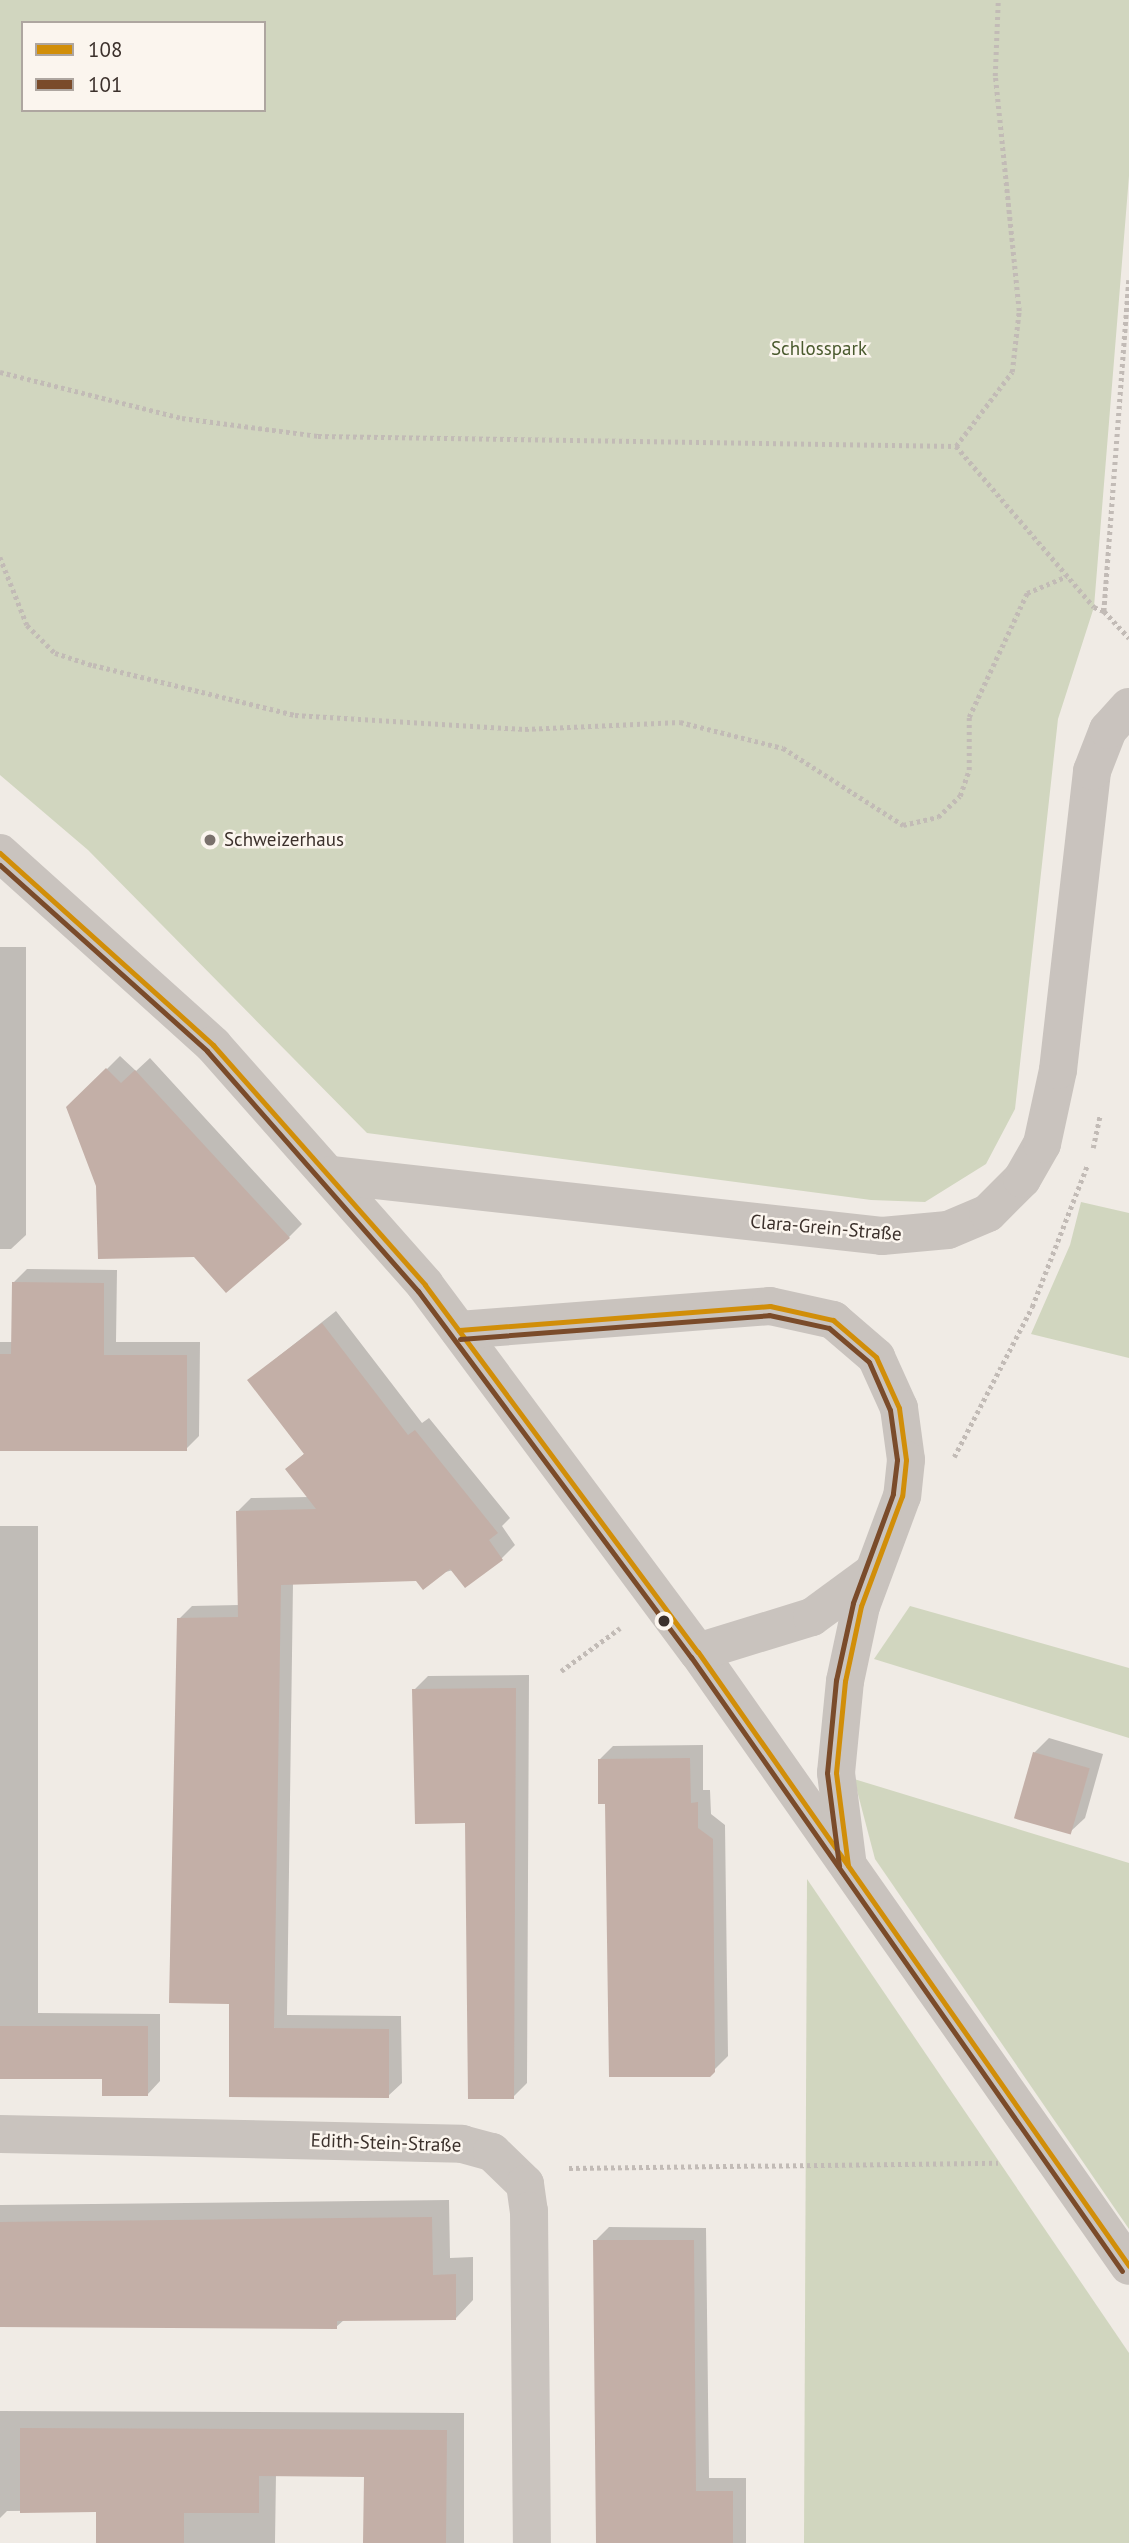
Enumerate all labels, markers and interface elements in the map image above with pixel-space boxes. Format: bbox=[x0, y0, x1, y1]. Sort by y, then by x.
legend bbox=[21, 21, 266, 112]
text: 108 bbox=[88, 36, 122, 63]
text: 101 bbox=[88, 71, 122, 98]
park label: Schlosspark bbox=[771, 338, 867, 360]
place label: Schweizerhaus bbox=[224, 829, 344, 851]
marker: Schweizerhaus bbox=[202, 832, 218, 848]
street label: Clara-Grein-Straße bbox=[749, 1210, 903, 1246]
unlabelled marker bbox=[657, 1614, 671, 1628]
street label: Edith-Stein-Straße bbox=[310, 2129, 462, 2157]

